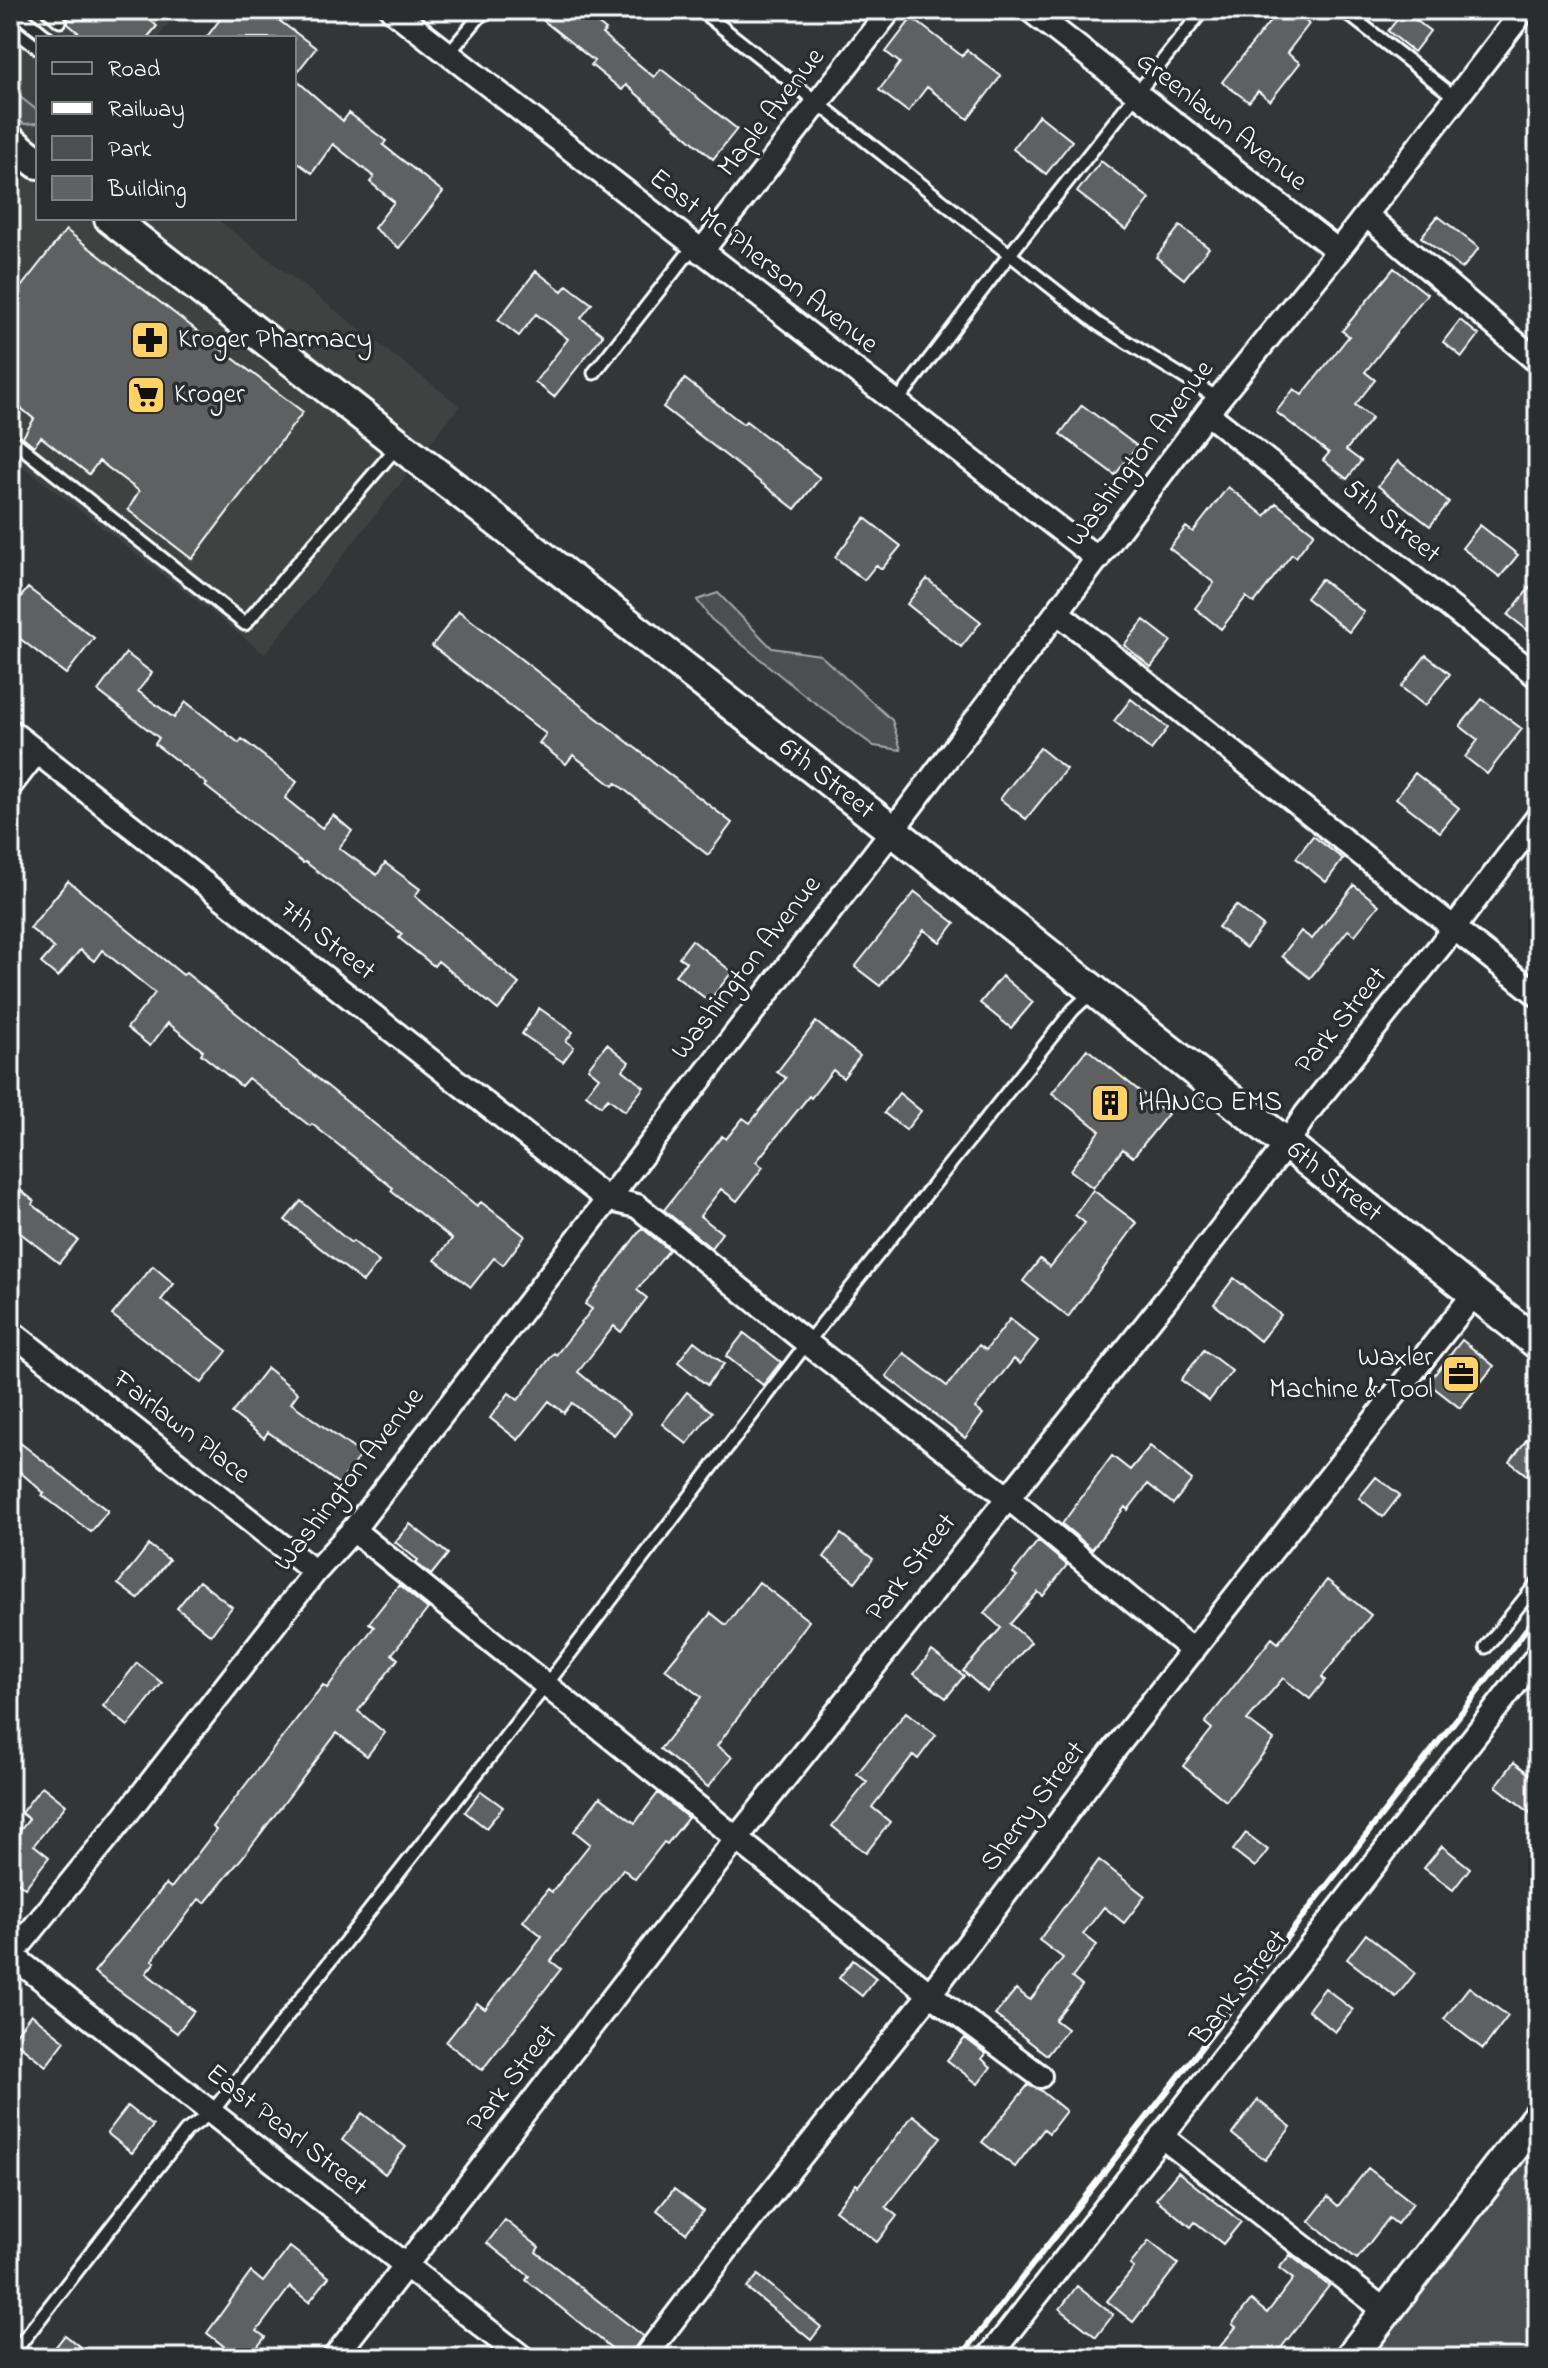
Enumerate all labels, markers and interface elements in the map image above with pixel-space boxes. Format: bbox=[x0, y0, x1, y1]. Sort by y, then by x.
legend bbox=[36, 36, 296, 220]
street label: Maple Avenue bbox=[708, 39, 836, 186]
street label: Greenlawn Avenue bbox=[1126, 42, 1316, 202]
text: Road bbox=[108, 53, 161, 88]
text: Railway bbox=[108, 93, 185, 129]
text: Park bbox=[108, 133, 152, 168]
street label: East Mc Pherson Avenue bbox=[639, 159, 887, 365]
text: Building bbox=[107, 173, 187, 208]
pharmacy icon: Kroger Pharmacy bbox=[129, 319, 171, 361]
place label: Kroger Pharmacy bbox=[178, 320, 372, 361]
street label: Washington Avenue bbox=[1057, 352, 1225, 556]
supermarket icon: Kroger bbox=[125, 374, 167, 416]
place label: Kroger bbox=[174, 375, 245, 416]
street label: 5th Street bbox=[1333, 469, 1449, 575]
street label: 6th Street bbox=[770, 728, 884, 830]
street label: Washington Avenue bbox=[662, 867, 832, 1069]
street label: 7th Street bbox=[270, 890, 384, 992]
street label: Park Street bbox=[1286, 958, 1398, 1084]
building icon: HANCO EMS bbox=[1089, 1082, 1131, 1124]
place label: HANCO EMS bbox=[1138, 1083, 1282, 1124]
street label: 6th Street bbox=[1277, 1131, 1391, 1233]
place label: Waxler Machine & Tool bbox=[1269, 1338, 1433, 1411]
office icon: Waxler Machine & Tool bbox=[1440, 1353, 1482, 1395]
street label: Fairlawn Place bbox=[102, 1360, 259, 1495]
street label: Washington Avenue bbox=[265, 1379, 435, 1581]
street label: Park Street bbox=[856, 1505, 968, 1631]
street label: Sherry Street bbox=[971, 1733, 1097, 1881]
street label: Bank Street bbox=[1181, 1921, 1299, 2056]
street label: Park Street bbox=[457, 2016, 569, 2142]
street label: East Pearl Street bbox=[196, 2055, 376, 2207]

